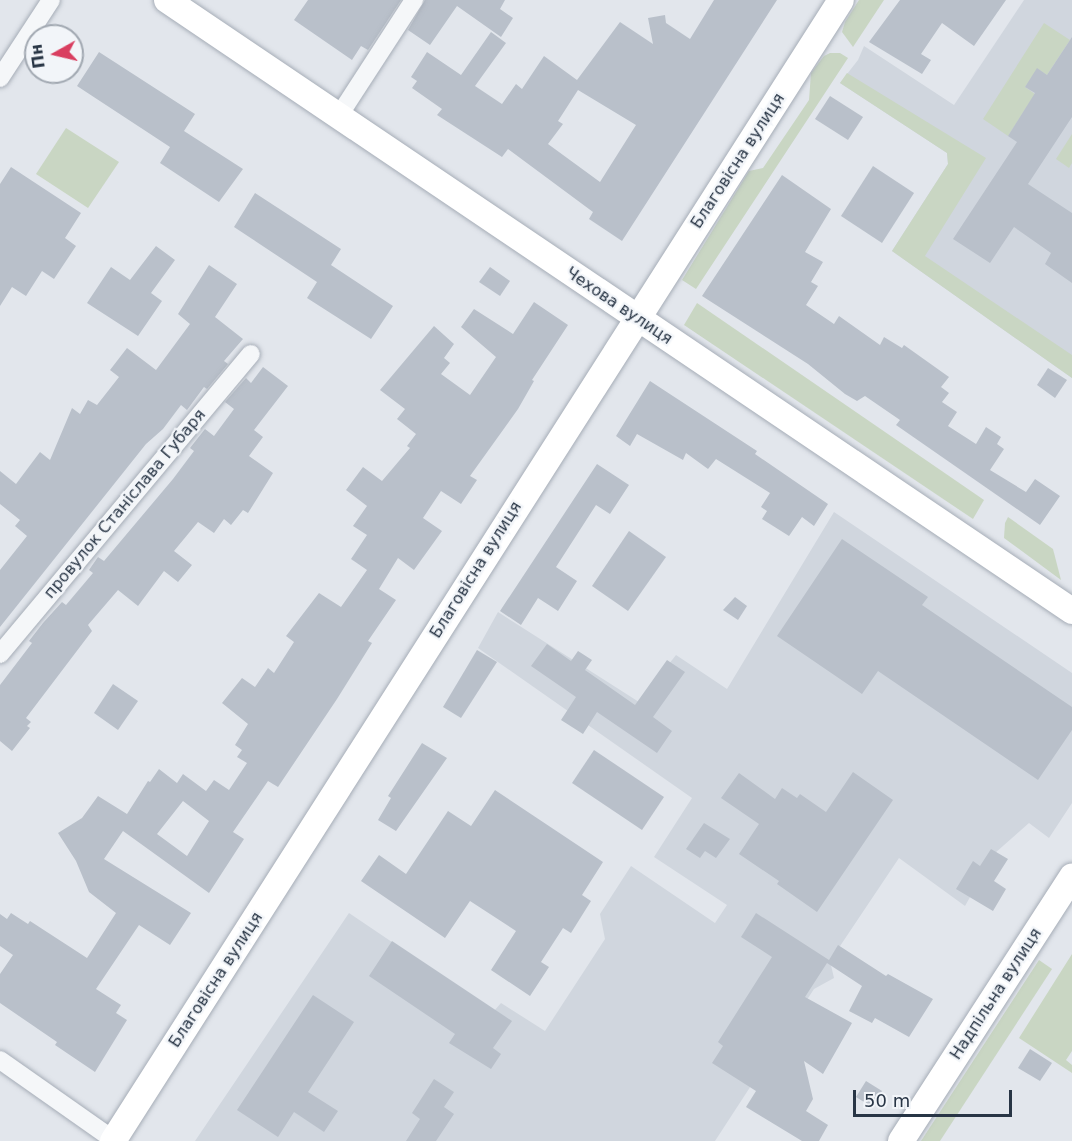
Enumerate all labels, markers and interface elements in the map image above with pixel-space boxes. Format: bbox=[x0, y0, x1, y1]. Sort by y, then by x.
north arrow bbox=[24, 24, 84, 84]
text: Пн bbox=[27, 43, 49, 70]
street label: Благовісна вулиця bbox=[687, 90, 789, 232]
street label: Чехова вулиця bbox=[562, 263, 676, 349]
street label: провулок Станіслава Губаря bbox=[40, 405, 210, 603]
street label: Благовісна вулиця bbox=[426, 498, 526, 642]
street label: Благовісна вулиця bbox=[165, 909, 267, 1051]
street label: Надпільна вулиця bbox=[946, 925, 1046, 1063]
scale bar bbox=[856, 1078, 1015, 1116]
text: 50 m bbox=[864, 1090, 910, 1111]

